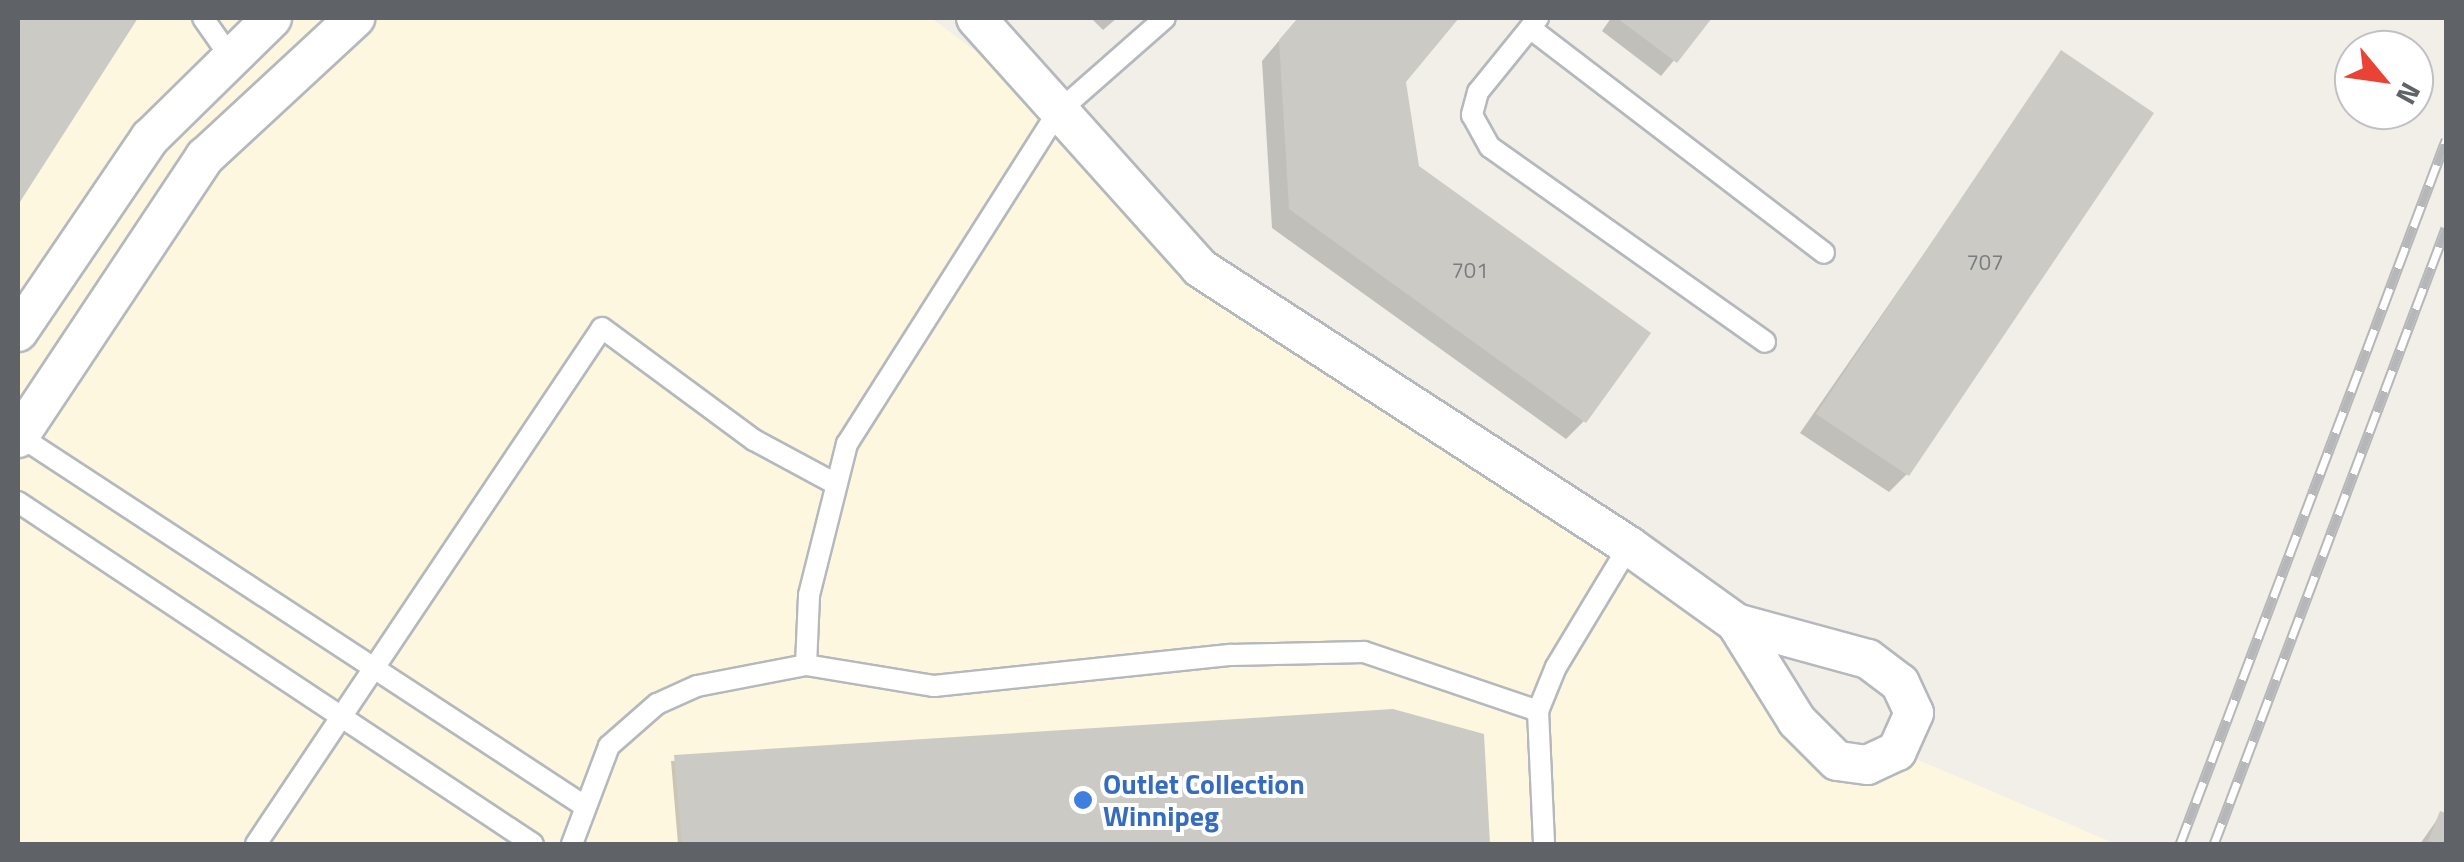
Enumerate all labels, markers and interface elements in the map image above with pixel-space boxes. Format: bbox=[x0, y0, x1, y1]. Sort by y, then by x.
north arrow bbox=[2334, 30, 2434, 130]
text: N bbox=[2385, 75, 2432, 113]
house number: 707 bbox=[1967, 250, 2003, 276]
house number: 701 bbox=[1452, 258, 1488, 284]
place label: Outlet Collection Winnipeg bbox=[1103, 767, 1305, 833]
marker: Outlet Collection Winnipeg bbox=[1072, 789, 1094, 811]

